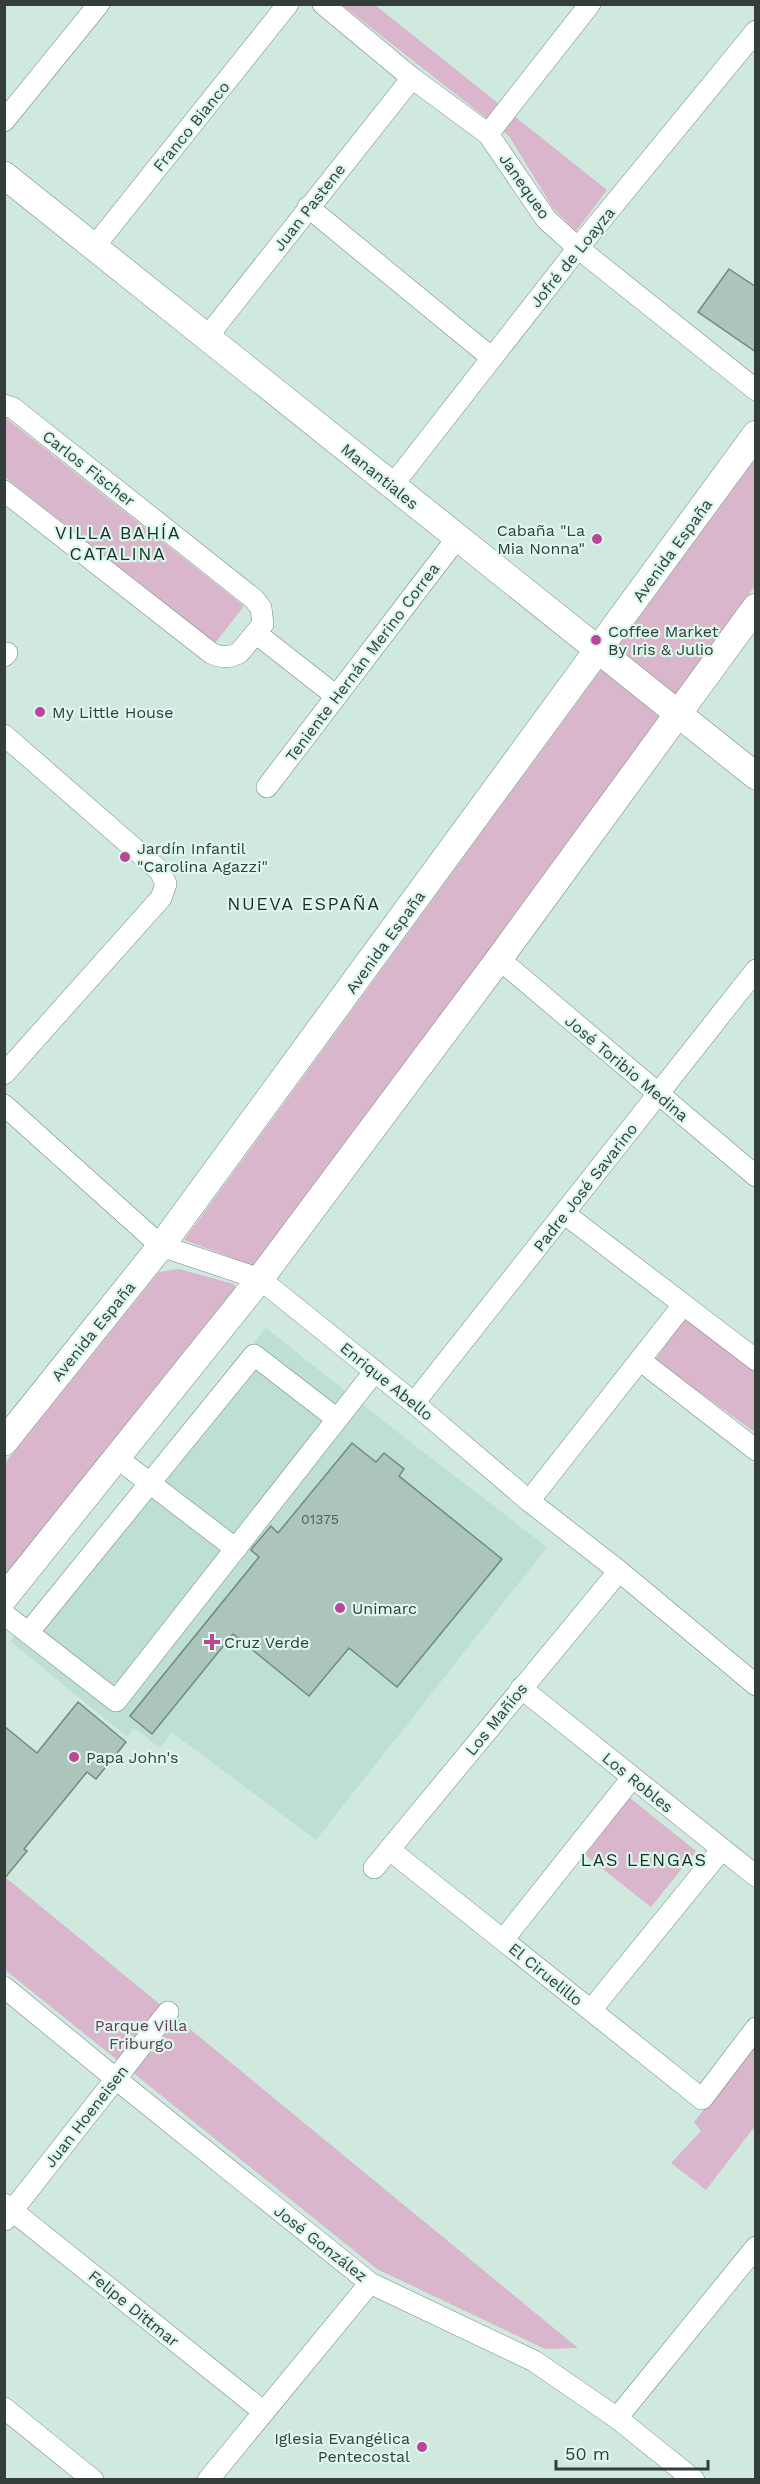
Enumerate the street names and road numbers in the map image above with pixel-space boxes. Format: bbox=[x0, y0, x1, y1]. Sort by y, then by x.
street label: Franco Bianco bbox=[149, 77, 234, 175]
street label: Janequeo bbox=[495, 150, 554, 223]
street label: Juan Pastene bbox=[269, 160, 349, 255]
street label: Jofré de Loayza bbox=[526, 203, 619, 311]
street label: Carlos Fischer bbox=[39, 426, 139, 511]
street label: Manantiales bbox=[337, 439, 422, 513]
street label: Avenida España bbox=[629, 495, 716, 605]
street label: Teniente Hernán Merino Correa bbox=[282, 559, 443, 765]
street label: Avenida España bbox=[342, 887, 429, 997]
street label: José Toribio Medina bbox=[561, 1011, 692, 1125]
street label: Padre José Savarino bbox=[529, 1119, 641, 1255]
street label: Avenida España bbox=[47, 1278, 139, 1385]
street label: Enrique Abello bbox=[336, 1338, 437, 1425]
street label: Los Mañíos bbox=[461, 1679, 531, 1759]
street label: Los Robles bbox=[599, 1748, 677, 1817]
street label: El Ciruelillo bbox=[505, 1939, 586, 2010]
street label: Juan Hoeneisen bbox=[41, 2061, 132, 2171]
street label: José González bbox=[270, 2201, 371, 2286]
street label: Felipe Dittmar bbox=[85, 2266, 183, 2351]

